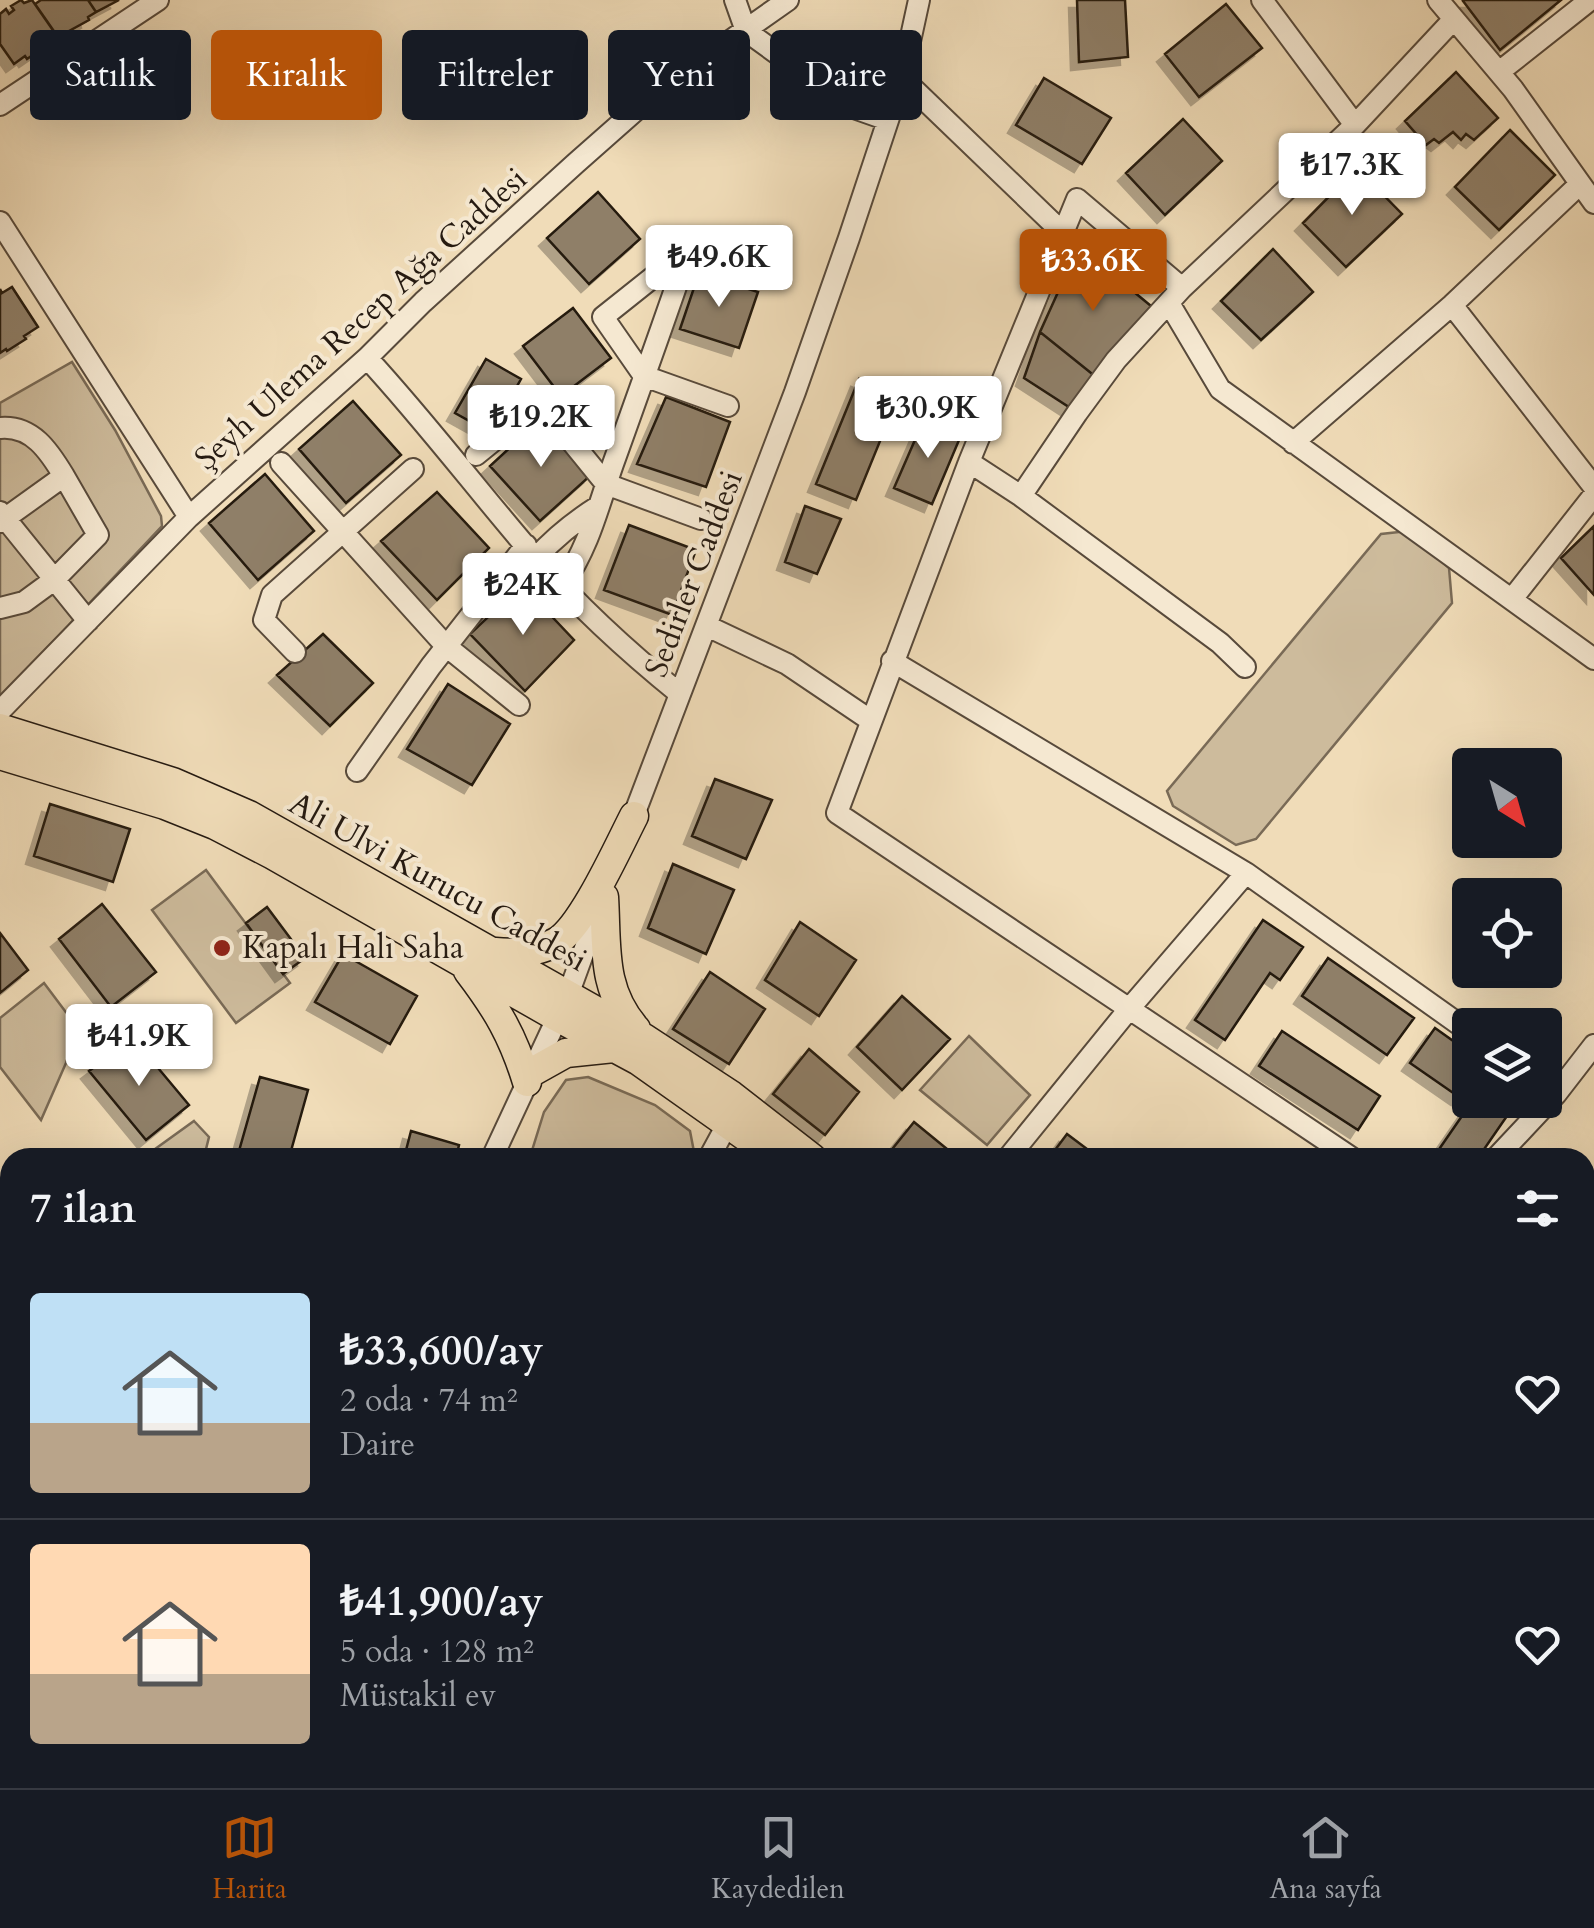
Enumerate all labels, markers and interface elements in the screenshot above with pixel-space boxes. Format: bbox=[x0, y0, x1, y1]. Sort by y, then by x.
chip: Satılık bbox=[30, 30, 191, 120]
chip: Kiralık bbox=[211, 30, 382, 120]
chip: Filtreler bbox=[402, 30, 588, 120]
chip: Yeni bbox=[608, 30, 750, 120]
chip: Daire bbox=[770, 30, 922, 120]
pin: ₺17.3K bbox=[1271, 133, 1433, 218]
text: ₺17.3K bbox=[1301, 143, 1403, 187]
street label: Şeyh Ulema Recep Ağa Caddesi bbox=[185, 158, 537, 480]
pin: ₺49.6K bbox=[638, 225, 800, 310]
pin: ₺33.6K bbox=[1012, 229, 1174, 314]
text: ₺49.6K bbox=[668, 235, 770, 279]
text: ₺33.6K bbox=[1042, 239, 1144, 283]
pin: ₺30.9K bbox=[847, 376, 1009, 461]
pin: ₺19.2K bbox=[460, 385, 622, 470]
text: ₺30.9K bbox=[877, 386, 979, 430]
text: ₺19.2K bbox=[490, 395, 592, 439]
street label: Sedirler Caddesi bbox=[634, 464, 754, 684]
pin: ₺24K bbox=[464, 553, 582, 638]
text: ₺24K bbox=[484, 563, 562, 607]
north arrow bbox=[1452, 748, 1562, 858]
map controls bbox=[1452, 748, 1562, 1118]
street label: Ali Ulvi Kurucu Caddesi bbox=[281, 782, 595, 982]
button: locate bbox=[1452, 878, 1562, 988]
place label: Kapalı Halı Saha bbox=[242, 926, 464, 970]
marker: Kapalı Halı Saha bbox=[211, 937, 233, 959]
pin: ₺41.9K bbox=[58, 1004, 220, 1089]
button: layers bbox=[1452, 1008, 1562, 1118]
text: ₺41.9K bbox=[88, 1014, 190, 1058]
text: 7 ilan bbox=[30, 1180, 136, 1237]
icon: filters bbox=[1510, 1181, 1565, 1236]
text: ₺33,600/ay bbox=[340, 1322, 544, 1379]
icon: home bbox=[110, 1333, 230, 1453]
icon: heart bbox=[1510, 1366, 1565, 1421]
text: 2 oda · 74 m² bbox=[340, 1379, 518, 1423]
text: Daire bbox=[340, 1423, 415, 1467]
text: ₺41,900/ay bbox=[340, 1573, 544, 1630]
icon: home bbox=[110, 1584, 230, 1704]
icon: heart bbox=[1510, 1617, 1565, 1672]
text: 5 oda · 128 m² bbox=[340, 1630, 534, 1674]
text: Müstakil ev bbox=[340, 1674, 496, 1718]
tab: Harita bbox=[212, 1810, 287, 1908]
tab: Kaydedilen bbox=[711, 1810, 845, 1908]
tab: Ana sayfa bbox=[1269, 1810, 1382, 1908]

